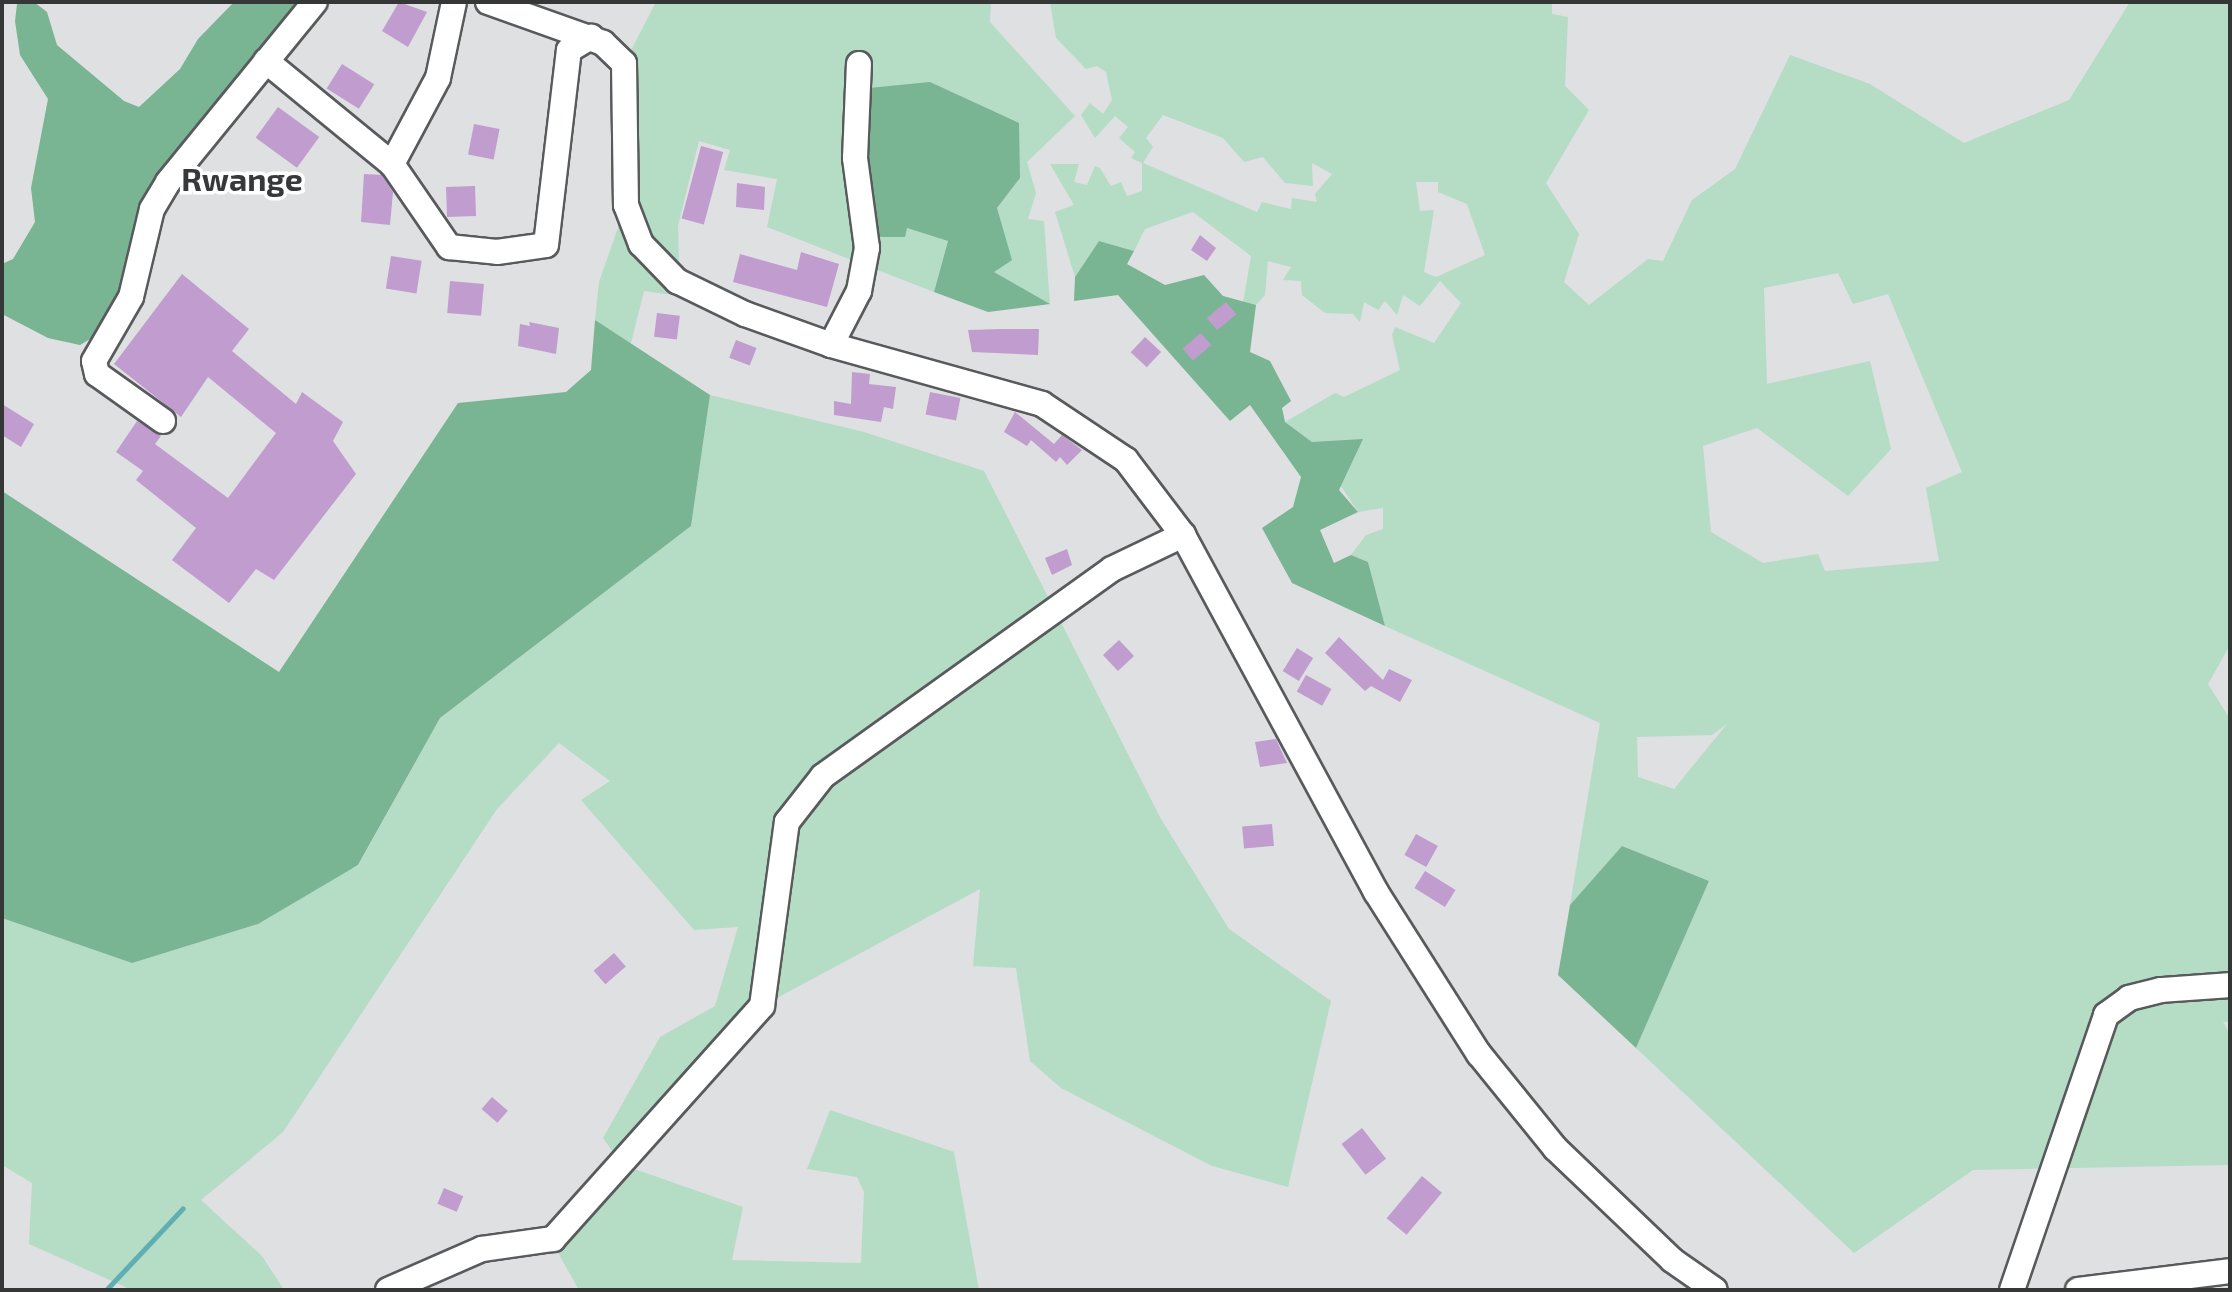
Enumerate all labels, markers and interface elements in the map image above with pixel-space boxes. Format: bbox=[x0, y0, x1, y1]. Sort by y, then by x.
district label: Rwange bbox=[181, 159, 303, 197]

